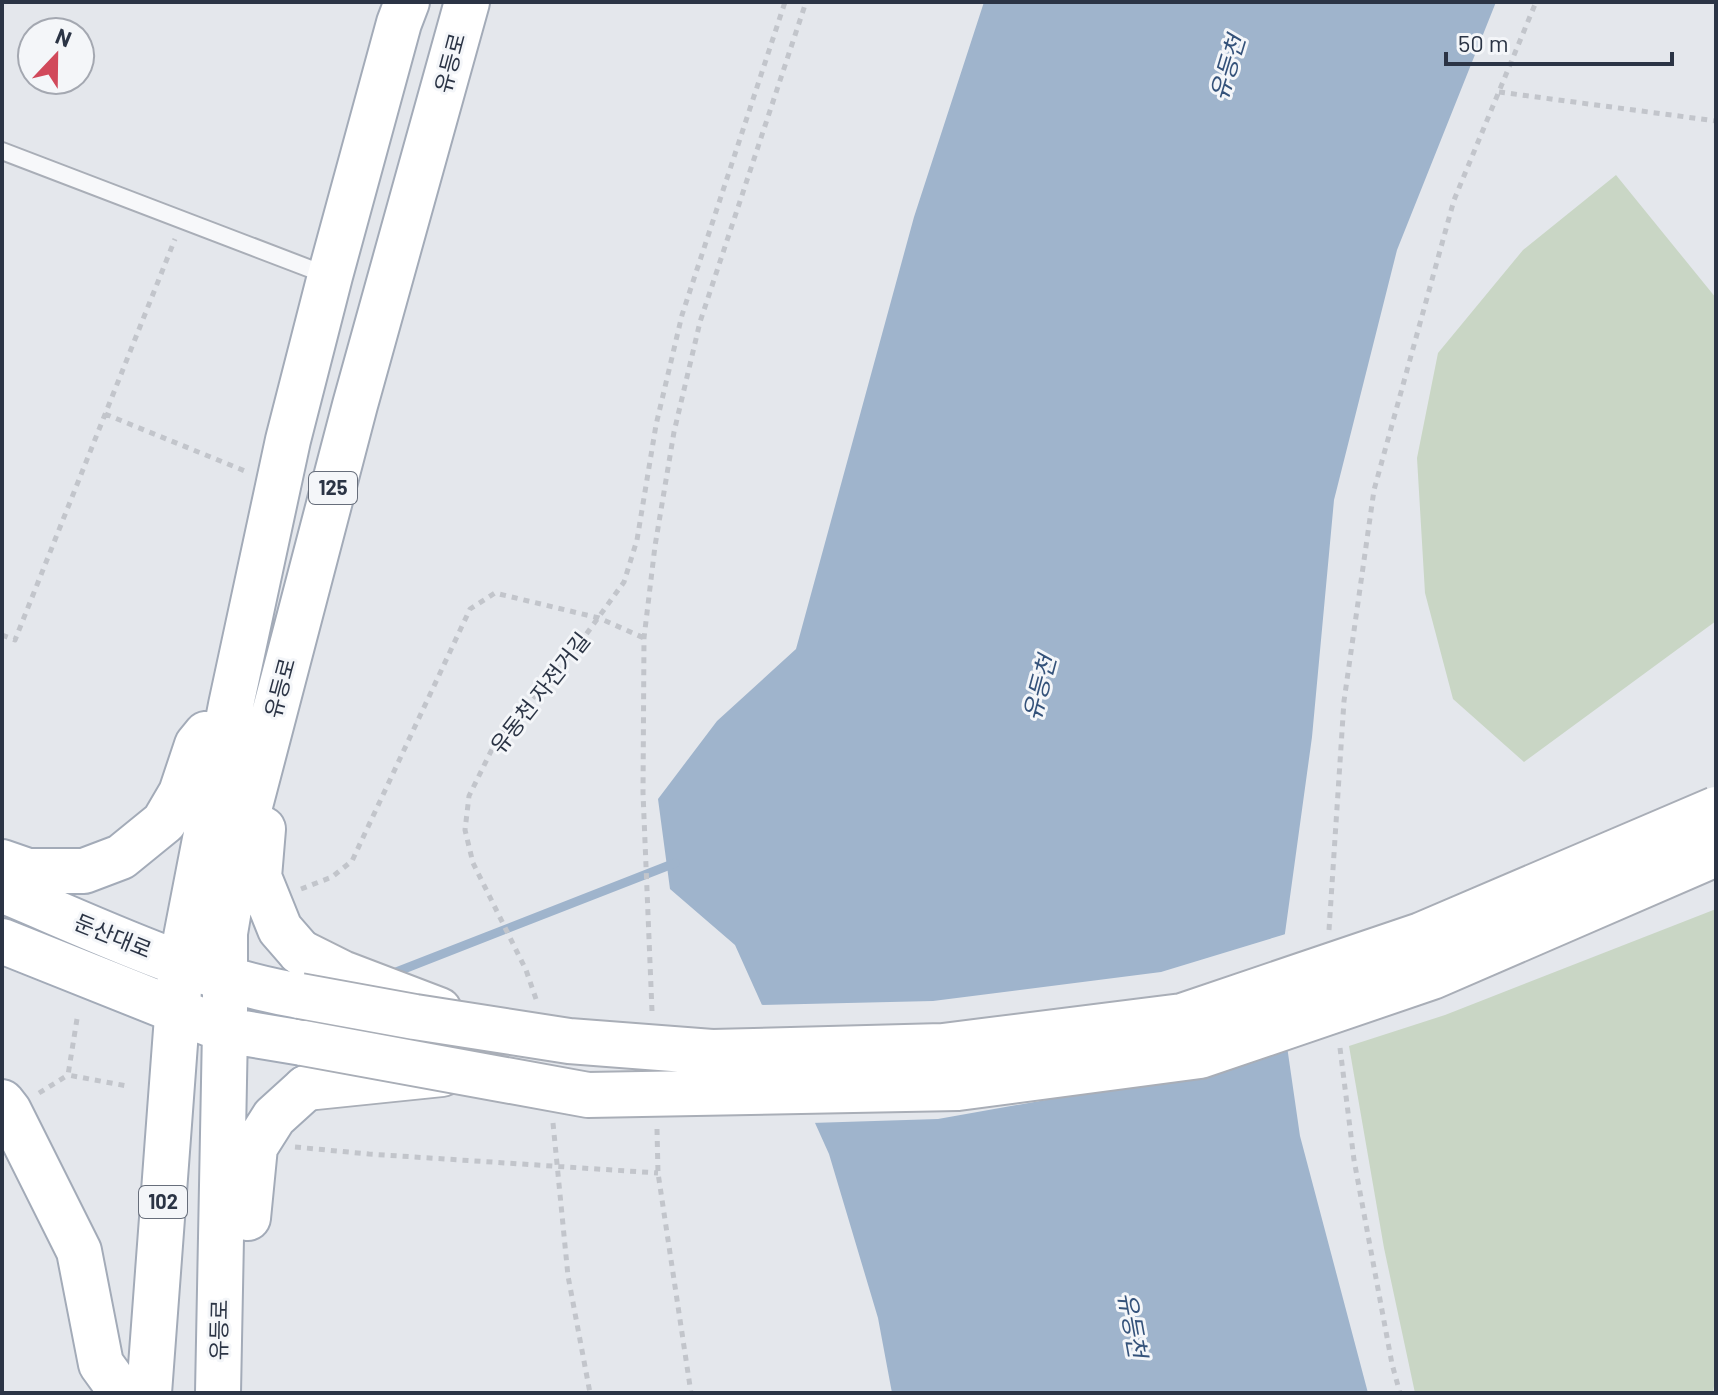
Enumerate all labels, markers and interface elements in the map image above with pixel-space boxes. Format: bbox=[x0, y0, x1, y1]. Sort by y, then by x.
north arrow bbox=[16, 16, 96, 96]
scale bar bbox=[1446, 16, 1672, 66]
text: N bbox=[52, 22, 76, 51]
text: 50 m bbox=[1458, 28, 1509, 57]
water label: 유등천 bbox=[1203, 29, 1251, 103]
street label: 유등로 bbox=[429, 30, 469, 95]
road number: 125 bbox=[309, 472, 357, 504]
street label: 유동천 자전거길 bbox=[484, 627, 594, 758]
water label: 유등천 bbox=[1016, 649, 1062, 723]
street label: 유등로 bbox=[259, 655, 299, 720]
street label: 둔산대로 bbox=[71, 908, 156, 962]
road number: 102 bbox=[139, 1186, 187, 1218]
water label: 유등천 bbox=[1113, 1290, 1154, 1363]
street label: 유등로 bbox=[204, 1299, 232, 1361]

